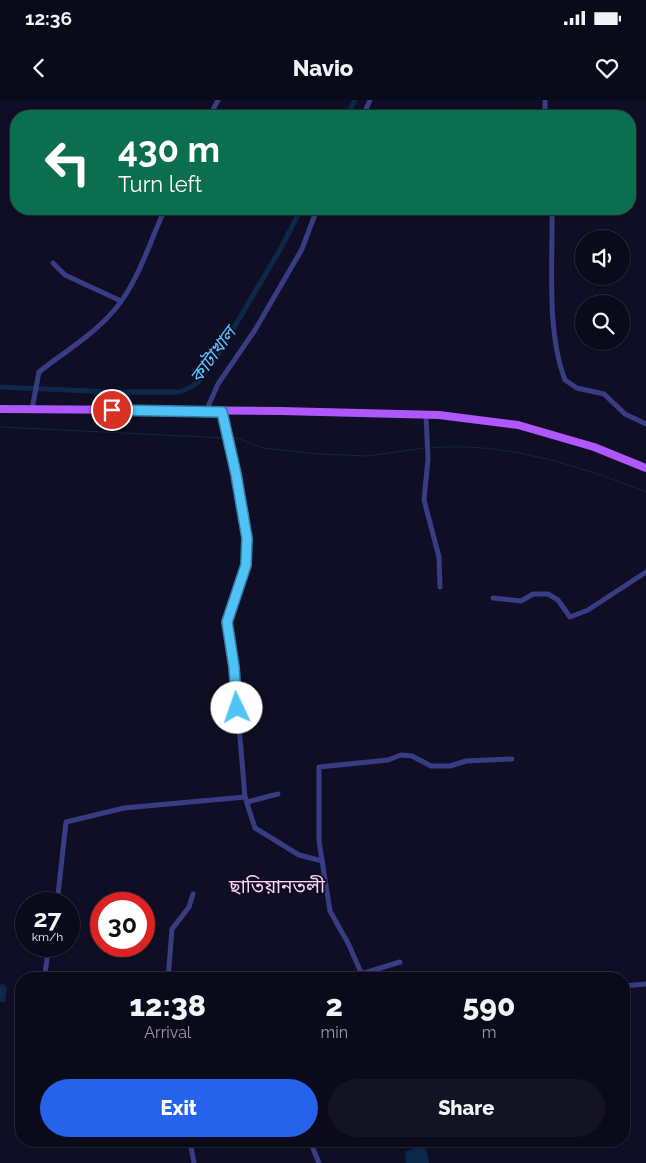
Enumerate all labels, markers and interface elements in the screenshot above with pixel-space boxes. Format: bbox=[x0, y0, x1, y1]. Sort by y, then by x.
text: 12:36 bbox=[25, 7, 72, 29]
icon: back bbox=[25, 54, 53, 82]
icon: heart bbox=[593, 54, 621, 82]
text: Navio bbox=[293, 55, 353, 81]
text: 430 m bbox=[118, 129, 220, 170]
icon: left bbox=[35, 130, 100, 195]
text: Turn left bbox=[118, 171, 202, 197]
map controls bbox=[575, 230, 630, 350]
button: sound bbox=[575, 230, 630, 285]
button: search bbox=[575, 295, 630, 350]
water label: কাটাখাল bbox=[185, 320, 242, 387]
pin bbox=[91, 389, 133, 431]
icon: arrive bbox=[98, 396, 126, 424]
position arrow bbox=[210, 681, 262, 733]
district label: ছাতিয়ানতলী bbox=[228, 875, 326, 897]
speed limit sign: 30 bbox=[90, 892, 155, 957]
text: 27 bbox=[33, 903, 62, 933]
text: km/h bbox=[32, 930, 63, 944]
text: 12:38 bbox=[130, 988, 206, 1023]
text: 2 bbox=[326, 988, 343, 1023]
text: 590 bbox=[463, 988, 515, 1023]
text: Arrival bbox=[144, 1023, 191, 1042]
text: min bbox=[321, 1023, 348, 1042]
text: m bbox=[482, 1023, 496, 1042]
button: Exit bbox=[40, 1079, 318, 1137]
button: Share bbox=[328, 1079, 605, 1137]

